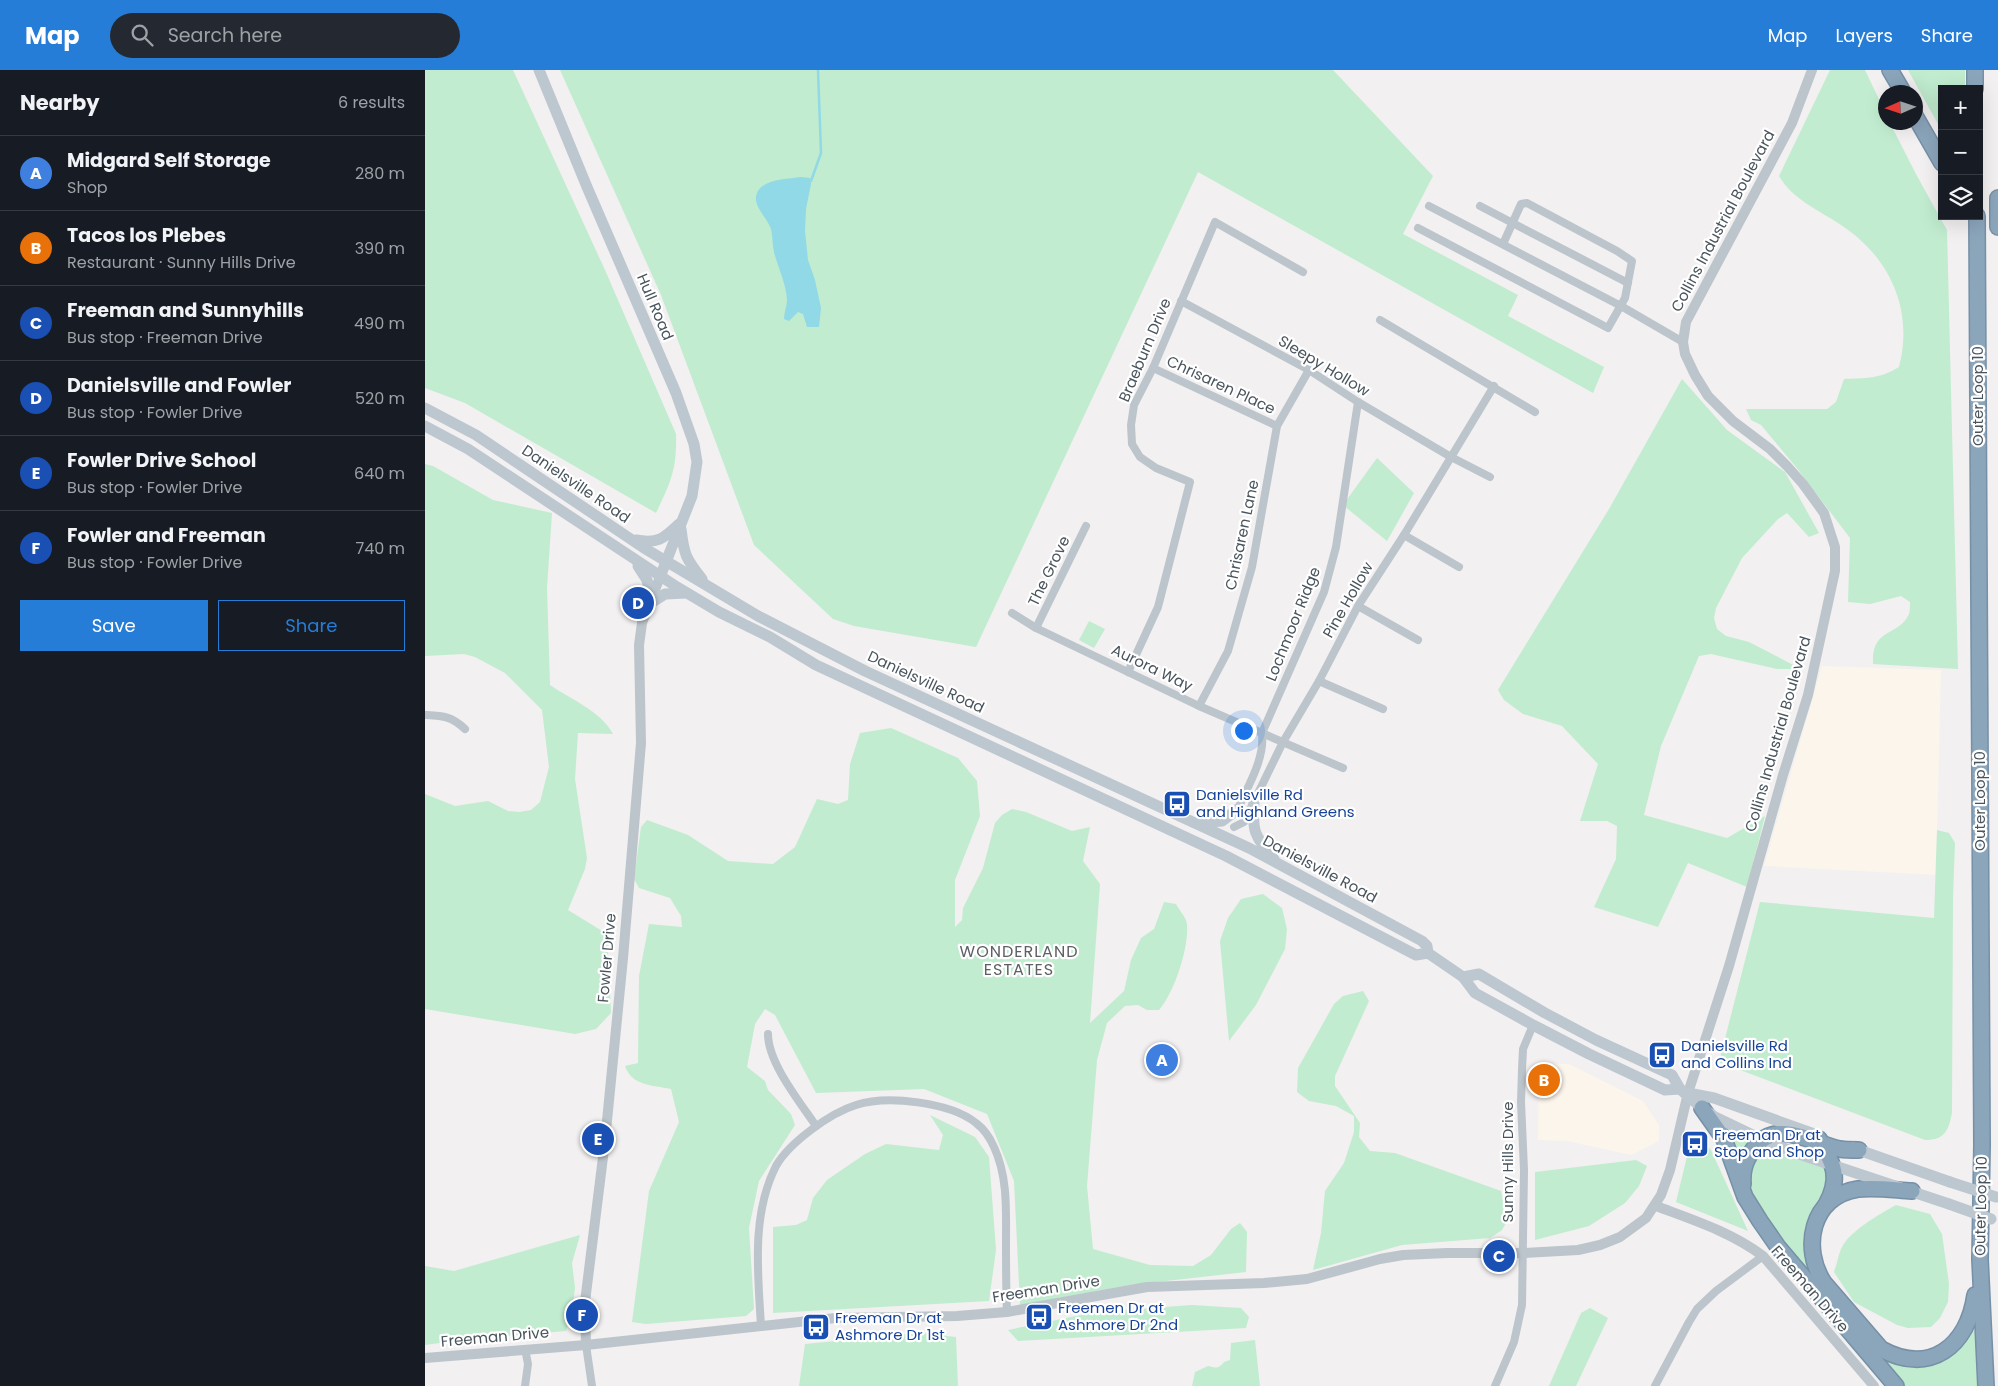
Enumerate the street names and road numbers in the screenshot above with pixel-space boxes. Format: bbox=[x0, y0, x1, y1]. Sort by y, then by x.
street label: Collins Industrial Boulevard bbox=[1666, 126, 1779, 315]
street label: Hull Road bbox=[632, 270, 679, 343]
street label: Braeburn Drive bbox=[1113, 295, 1176, 405]
street label: Sleepy Hollow bbox=[1275, 330, 1374, 401]
street label: Outer Loop 10 bbox=[1967, 346, 1988, 446]
street label: Chrisaren Place bbox=[1163, 350, 1279, 419]
street label: Danielsville Road bbox=[518, 439, 635, 528]
street label: Chrisaren Lane bbox=[1220, 478, 1263, 592]
street label: The Grove bbox=[1023, 532, 1075, 609]
street label: Pine Hollow bbox=[1317, 557, 1378, 642]
street label: Lochmoor Ridge bbox=[1260, 564, 1325, 684]
street label: Collins Industrial Boulevard bbox=[1739, 633, 1816, 834]
street label: Aurora Way bbox=[1108, 639, 1197, 696]
street label: Danielsville Road bbox=[864, 645, 988, 718]
street label: Outer Loop 10 bbox=[1969, 751, 1990, 851]
street label: Danielsville Road bbox=[1259, 830, 1381, 908]
street label: Fowler Drive bbox=[592, 912, 621, 1004]
street label: Sunny Hills Drive bbox=[1497, 1102, 1518, 1222]
street label: Outer Loop 10 bbox=[1969, 1156, 1992, 1256]
street label: Freeman Drive bbox=[1767, 1241, 1854, 1337]
street label: Freeman Drive bbox=[991, 1270, 1101, 1307]
street label: Freeman Drive bbox=[440, 1321, 550, 1352]

